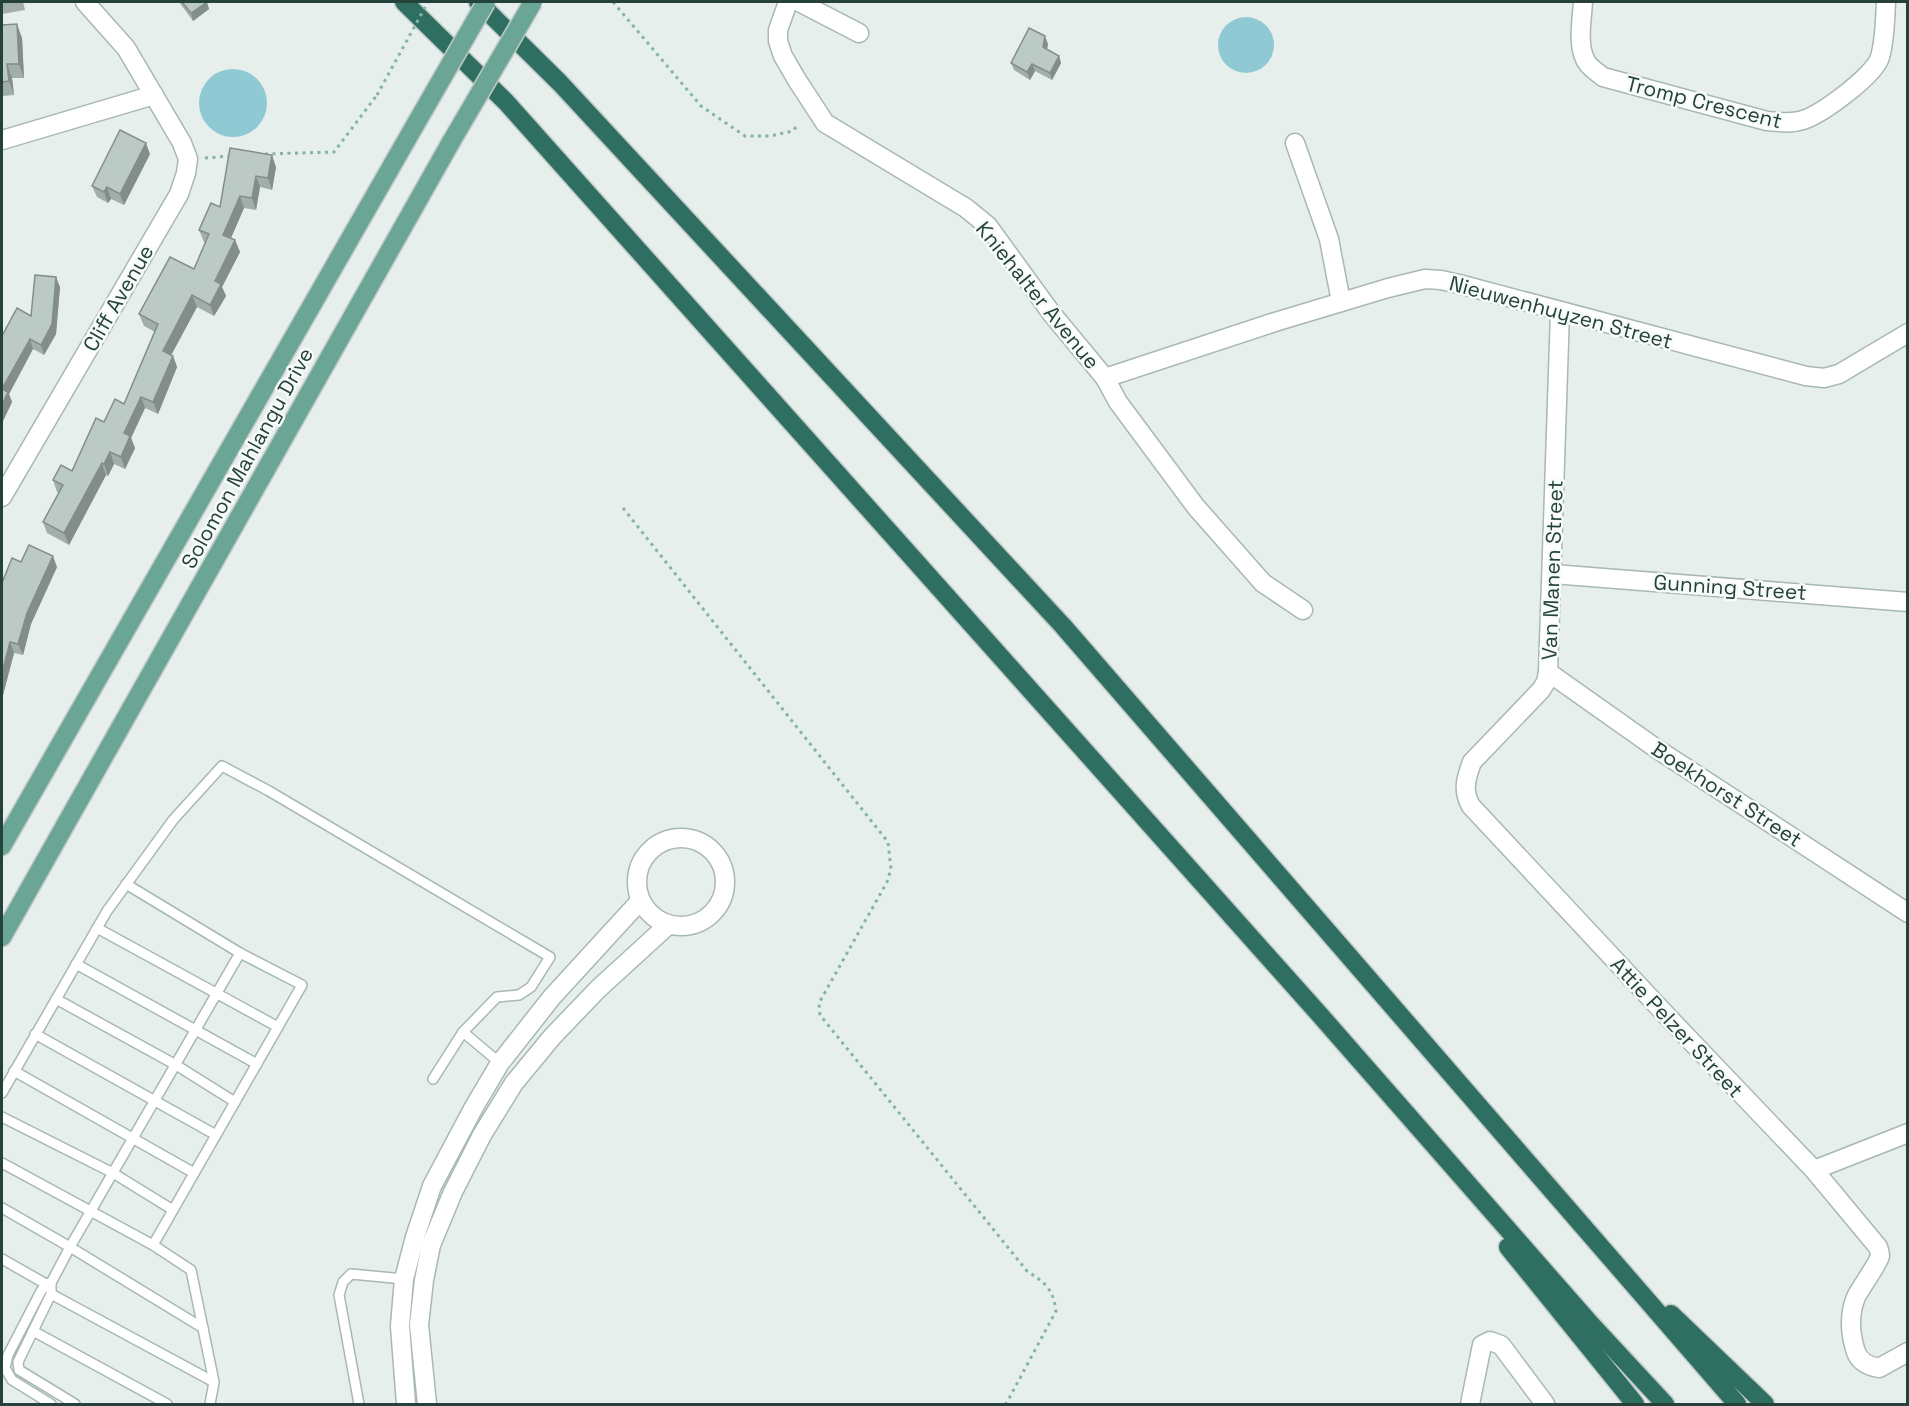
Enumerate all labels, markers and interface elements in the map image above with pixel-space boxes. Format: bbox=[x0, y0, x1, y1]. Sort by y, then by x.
street label: Tromp Crescent bbox=[1623, 70, 1785, 134]
street label: Kniehalter Avenue bbox=[970, 216, 1106, 374]
street label: Cliff Avenue bbox=[77, 240, 159, 356]
street label: Nieuwenhuyzen Street bbox=[1446, 269, 1676, 355]
street label: Solomon Mahlangu Drive bbox=[175, 343, 319, 573]
street label: Van Manen Street bbox=[1535, 479, 1569, 661]
street label: Gunning Street bbox=[1652, 568, 1808, 606]
street label: Boekhorst Street bbox=[1647, 735, 1807, 853]
street label: Attie Pelzer Street bbox=[1605, 951, 1749, 1103]

